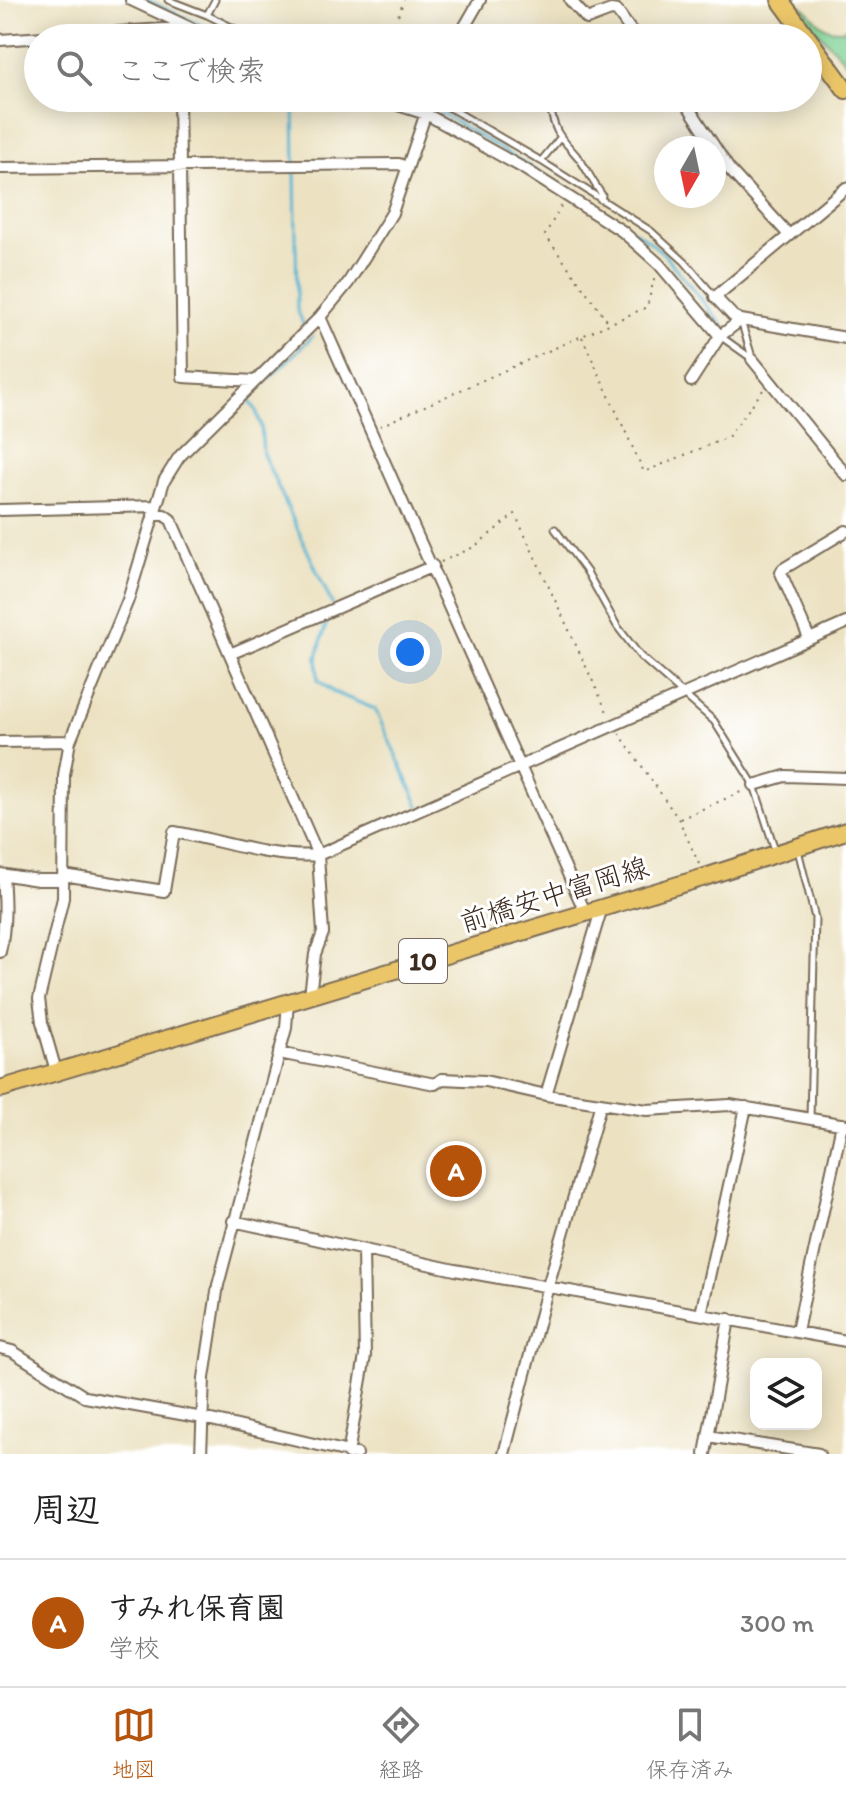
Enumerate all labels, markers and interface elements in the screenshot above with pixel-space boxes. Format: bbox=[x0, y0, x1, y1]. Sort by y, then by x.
search box bbox=[24, 24, 822, 112]
icon: search bbox=[52, 46, 96, 90]
text: ここで検索 bbox=[116, 52, 266, 89]
north arrow bbox=[654, 136, 726, 208]
your location bbox=[390, 632, 430, 672]
street label: 前橋安中富岡線 bbox=[455, 849, 653, 939]
road number: 10 bbox=[399, 939, 447, 983]
pin: A bbox=[430, 1141, 482, 1201]
map controls bbox=[750, 1358, 822, 1430]
button: layers bbox=[750, 1358, 822, 1430]
text: 周辺 bbox=[32, 1489, 100, 1530]
text: すみれ保育園 bbox=[108, 1589, 286, 1626]
text: A bbox=[50, 1607, 66, 1639]
text: 300 m bbox=[740, 1607, 814, 1639]
text: 学校 bbox=[108, 1632, 160, 1664]
tab: 地図 bbox=[112, 1703, 156, 1783]
tab: 経路 bbox=[379, 1703, 423, 1783]
tab: 保存済み bbox=[646, 1703, 734, 1783]

